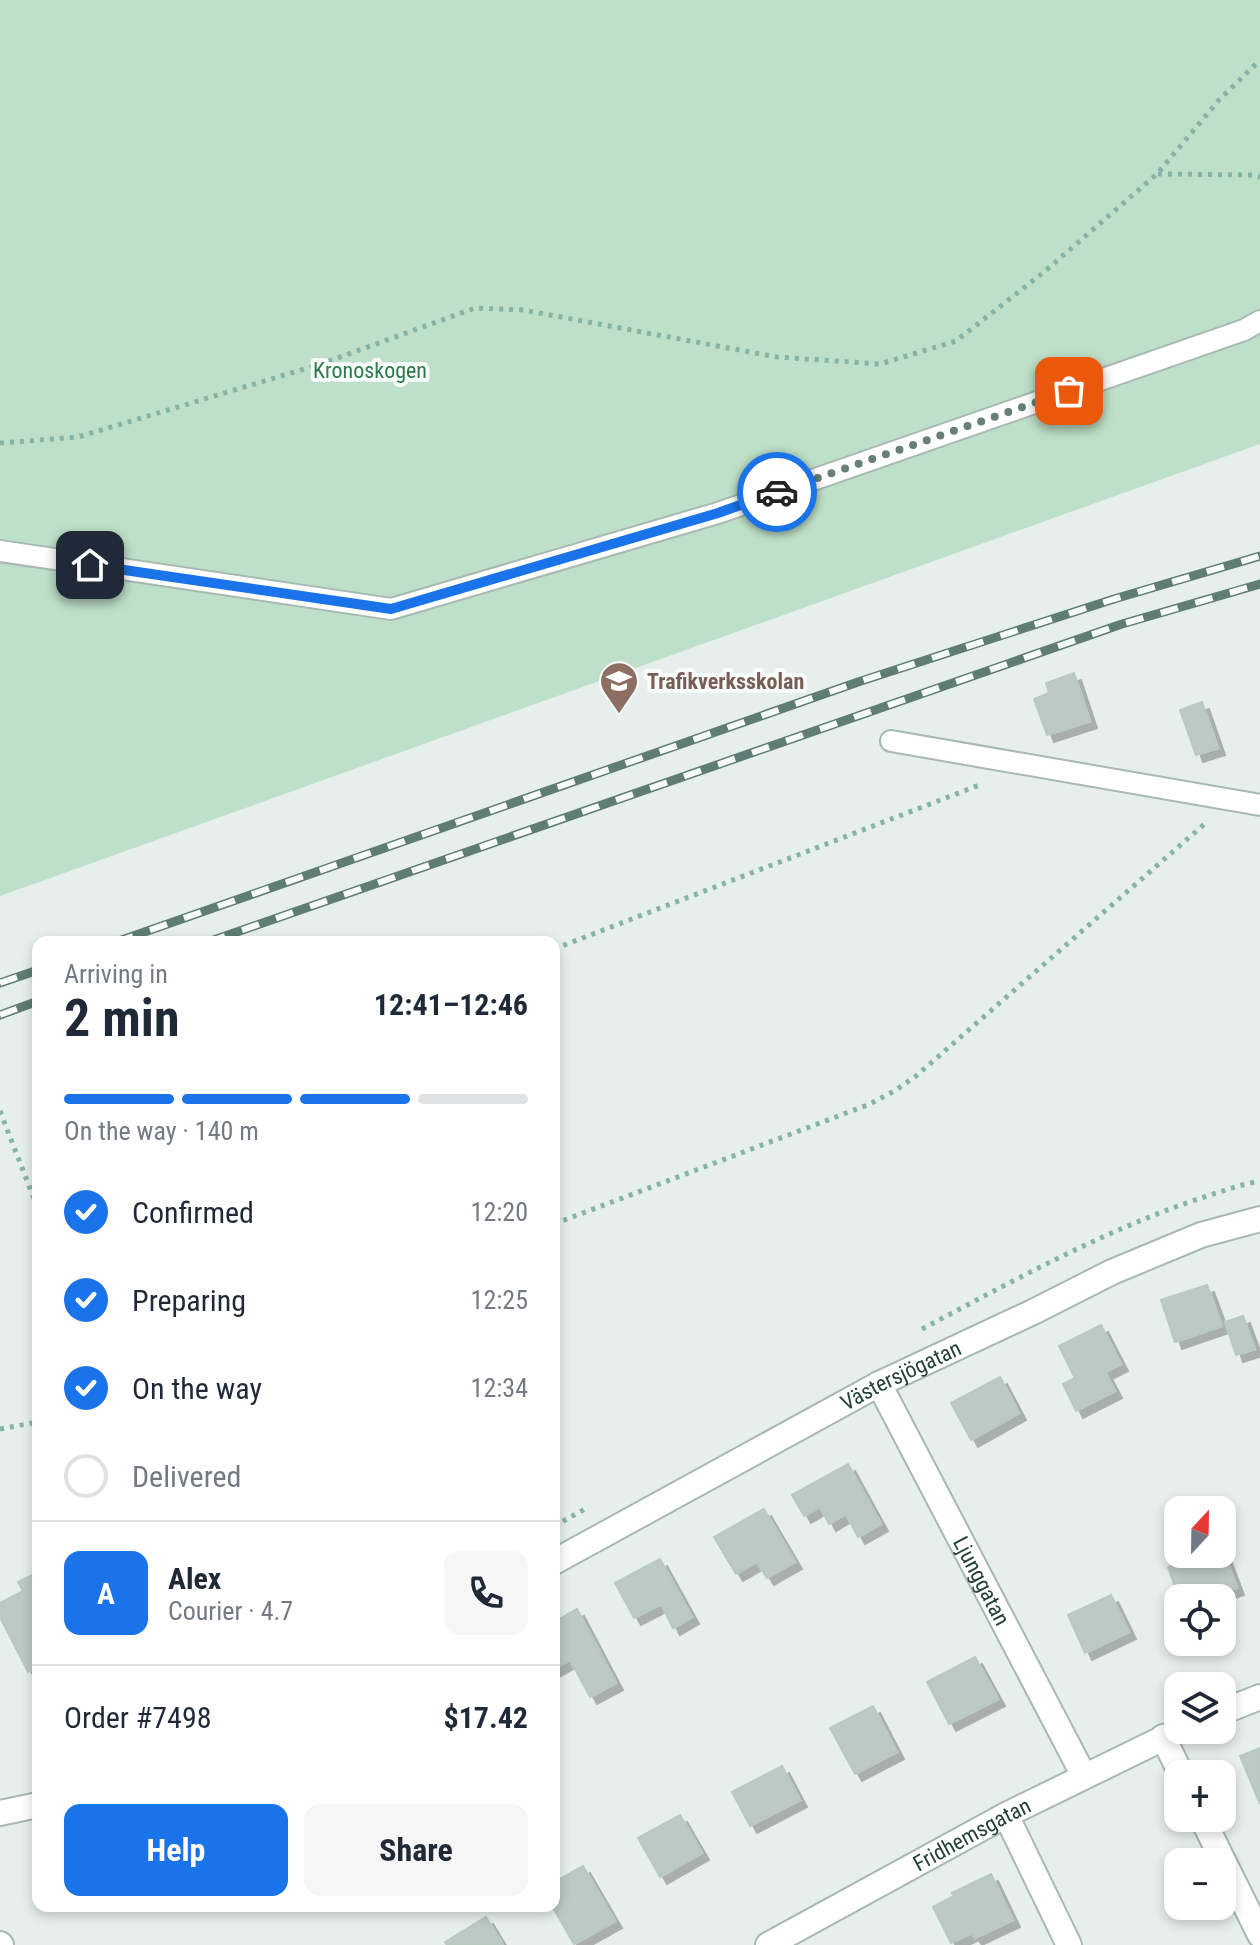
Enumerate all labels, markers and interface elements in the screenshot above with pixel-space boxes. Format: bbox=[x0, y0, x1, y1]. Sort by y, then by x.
pin bbox=[1035, 357, 1103, 425]
park label: Kronoskogen bbox=[313, 358, 427, 383]
icon: bag bbox=[1047, 369, 1091, 413]
courier bbox=[737, 452, 817, 532]
icon: car bbox=[755, 470, 799, 514]
pin bbox=[56, 531, 124, 599]
icon: home bbox=[68, 543, 112, 587]
school or university icon: Trafikverksskolan bbox=[598, 660, 640, 715]
place label: Trafikverksskolan bbox=[647, 669, 804, 694]
text: Arriving in bbox=[64, 959, 168, 989]
text: 12:41–12:46 bbox=[374, 987, 528, 1022]
text: 2 min bbox=[64, 988, 180, 1049]
text: On the way · 140 m bbox=[64, 1116, 259, 1146]
icon: check bbox=[64, 1190, 108, 1234]
text: Confirmed bbox=[132, 1195, 254, 1230]
text: 12:20 bbox=[471, 1197, 528, 1227]
icon: check bbox=[64, 1278, 108, 1322]
text: Preparing bbox=[132, 1283, 246, 1318]
text: 12:25 bbox=[471, 1285, 528, 1315]
street label: Västersjögatan bbox=[836, 1335, 965, 1415]
icon: check bbox=[64, 1366, 108, 1410]
text: On the way bbox=[132, 1371, 262, 1406]
text: 12:34 bbox=[471, 1373, 528, 1403]
text: Delivered bbox=[132, 1459, 241, 1494]
north arrow bbox=[1164, 1496, 1236, 1568]
map controls bbox=[1164, 1496, 1236, 1920]
street label: Ljunggatan bbox=[948, 1532, 1015, 1629]
button: phone bbox=[444, 1551, 528, 1635]
text: Alex bbox=[168, 1561, 221, 1596]
text: A bbox=[97, 1576, 115, 1611]
button: locate bbox=[1164, 1584, 1236, 1656]
text: Courier · 4.7 bbox=[168, 1596, 293, 1626]
button: layers bbox=[1164, 1672, 1236, 1744]
text: Order #7498 bbox=[64, 1700, 212, 1735]
text: $17.42 bbox=[443, 1700, 528, 1735]
button: + bbox=[1164, 1760, 1236, 1832]
street label: Fridhemsgatan bbox=[909, 1793, 1035, 1876]
button: Help bbox=[64, 1804, 288, 1896]
button: Share bbox=[304, 1804, 528, 1896]
button: − bbox=[1164, 1848, 1236, 1920]

